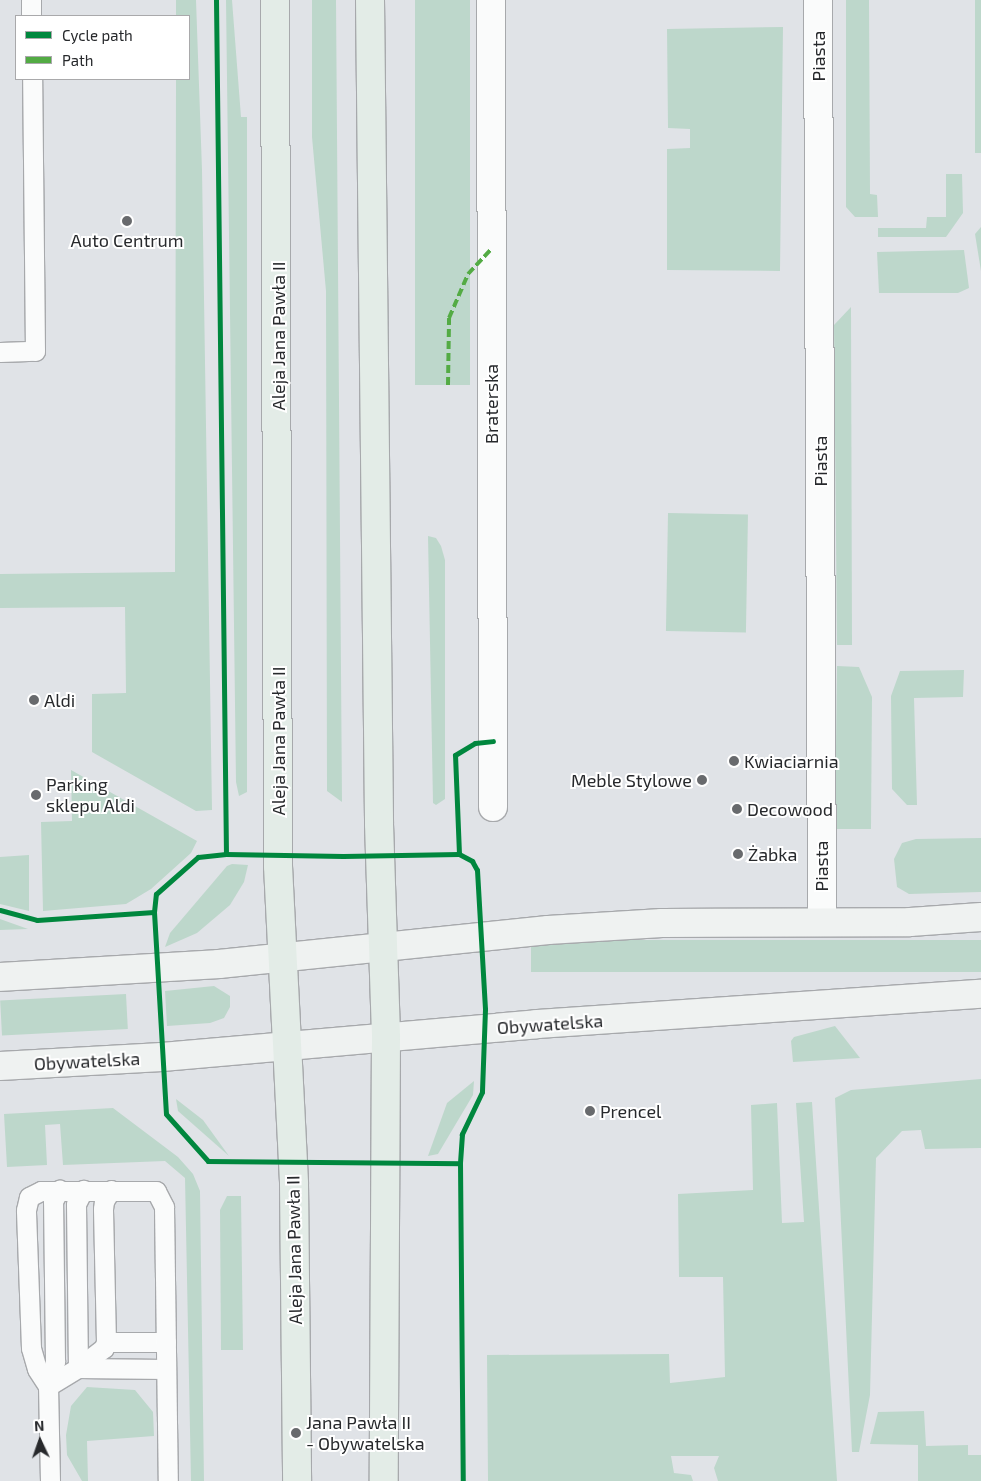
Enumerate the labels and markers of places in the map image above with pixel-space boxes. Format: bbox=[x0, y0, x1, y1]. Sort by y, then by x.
marker: Auto Centrum bbox=[121, 215, 133, 227]
place label: Auto Centrum bbox=[70, 229, 184, 251]
place label: Aldi bbox=[44, 689, 75, 711]
marker: Aldi bbox=[28, 694, 40, 706]
place label: Kwiaciarnia bbox=[744, 750, 839, 772]
marker: Kwiaciarnia bbox=[728, 755, 740, 767]
place label: Meble Stylowe bbox=[571, 769, 692, 791]
place label: Parking sklepu Aldi bbox=[46, 774, 135, 816]
marker: Meble Stylowe bbox=[696, 774, 708, 786]
marker: Parking sklepu Aldi bbox=[30, 789, 42, 801]
place label: Decowood bbox=[747, 798, 833, 820]
marker: Decowood bbox=[731, 803, 743, 815]
place label: Żabka bbox=[748, 843, 797, 865]
marker: Żabka bbox=[732, 848, 744, 860]
place label: Prencel bbox=[600, 1100, 661, 1122]
marker: Prencel bbox=[584, 1105, 596, 1117]
place label: Jana Pawła II - Obywatelska bbox=[306, 1412, 425, 1455]
marker: Jana Pawła II - Obywatelska bbox=[290, 1427, 302, 1439]

